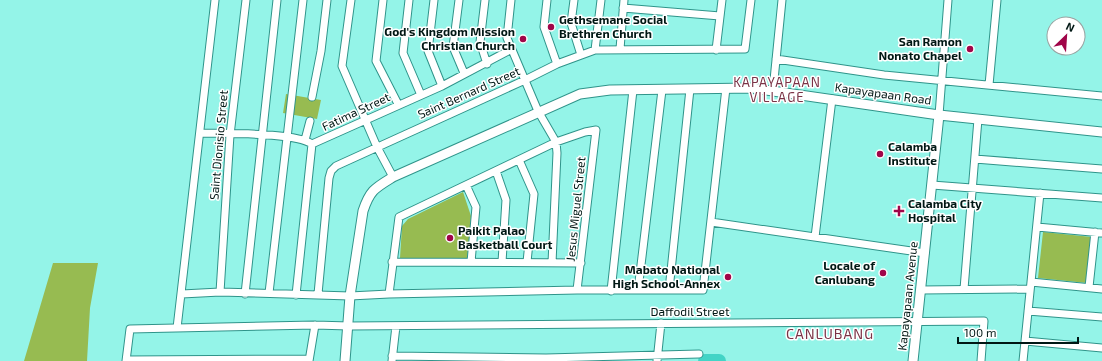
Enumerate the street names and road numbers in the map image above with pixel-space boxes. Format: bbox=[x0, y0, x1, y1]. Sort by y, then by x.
street label: Saint Bernard Street bbox=[415, 63, 522, 121]
street label: Kapayapaan Road bbox=[834, 79, 932, 107]
street label: Saint Dionisio Street bbox=[206, 89, 230, 200]
street label: Fatima Street bbox=[319, 89, 392, 133]
street label: Jesus Miguel Street bbox=[563, 156, 587, 262]
street label: Kapayapaan Avenue bbox=[894, 241, 920, 351]
street label: Daffodil Street bbox=[651, 304, 730, 318]

